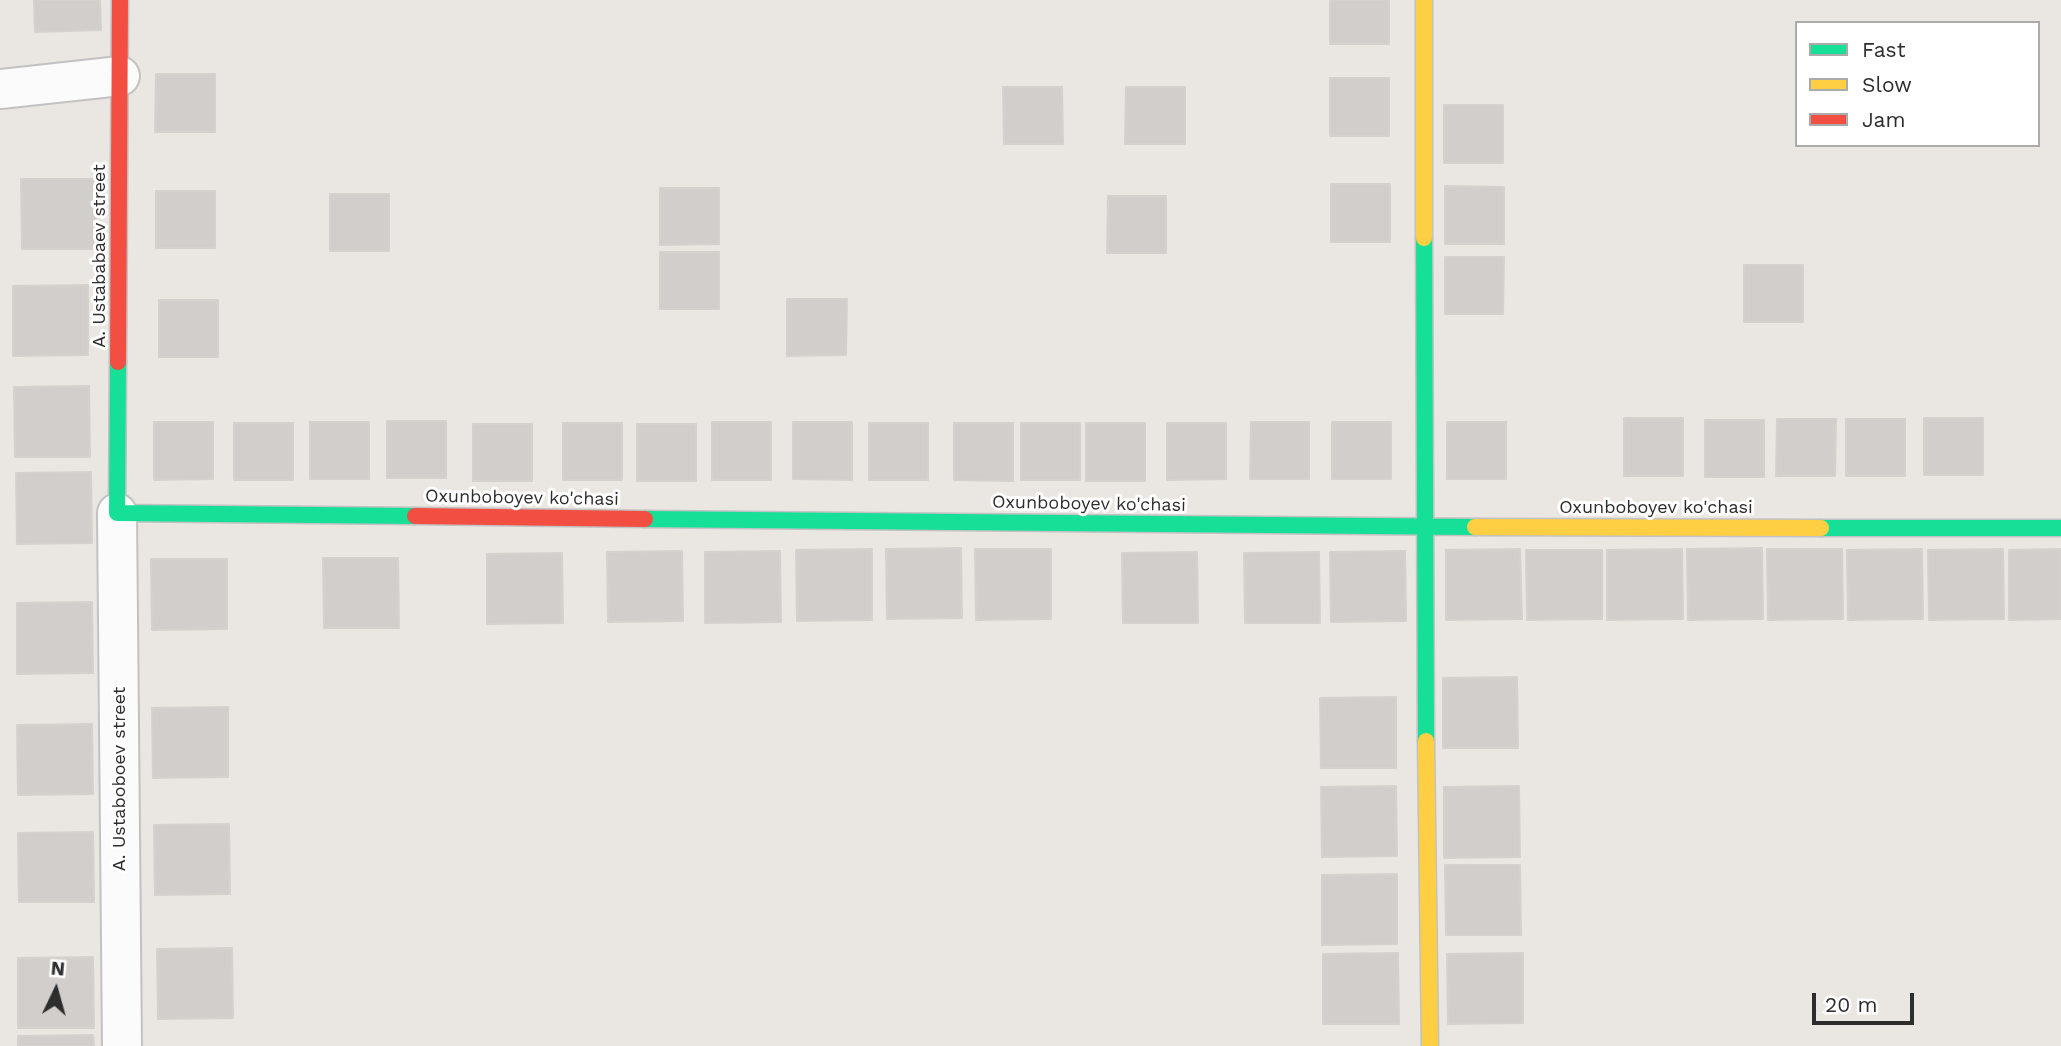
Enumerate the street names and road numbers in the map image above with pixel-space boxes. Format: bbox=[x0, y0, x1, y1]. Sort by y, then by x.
street label: A. Ustababaev street bbox=[89, 164, 111, 348]
street label: Oxunboboyev ko'chasi bbox=[425, 486, 619, 510]
street label: Oxunboboyev ko'chasi bbox=[992, 492, 1186, 516]
street label: Oxunboboyev ko'chasi bbox=[1559, 497, 1753, 519]
street label: A. Ustaboboev street bbox=[109, 687, 131, 871]

